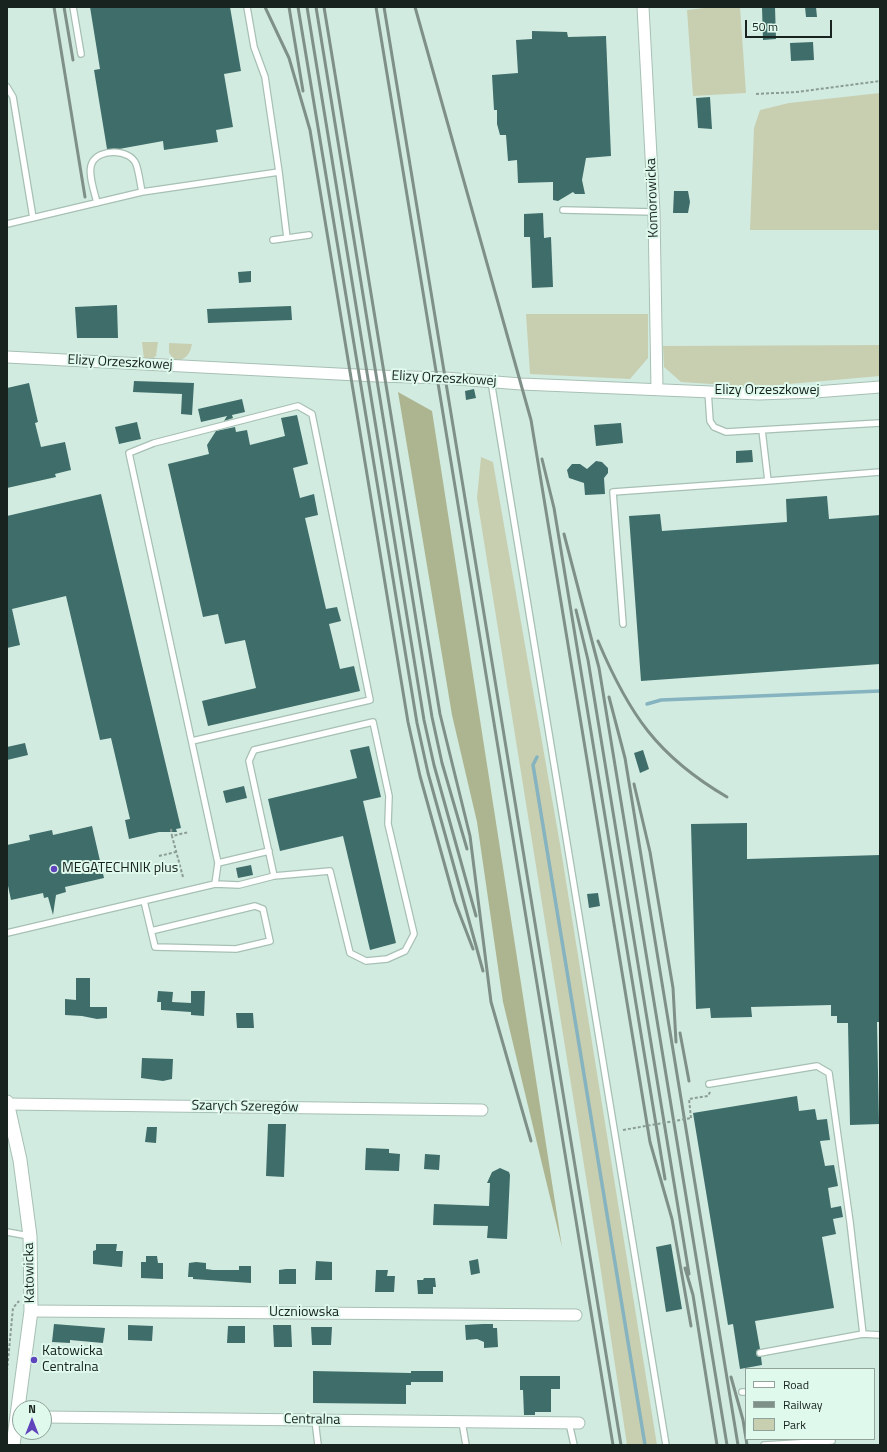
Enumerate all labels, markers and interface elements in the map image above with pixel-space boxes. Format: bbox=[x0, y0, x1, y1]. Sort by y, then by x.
scale bar bbox=[747, 12, 834, 38]
text: 50 m bbox=[752, 17, 778, 36]
street label: Komorowicka bbox=[643, 158, 663, 238]
street label: Elizy Orzeszkowej bbox=[67, 352, 173, 374]
street label: Elizy Orzeszkowej bbox=[391, 368, 497, 390]
street label: Elizy Orzeszkowej bbox=[714, 383, 820, 399]
place label: MEGATECHNIK plus bbox=[62, 861, 178, 877]
marker: MEGATECHNIK plus bbox=[49, 864, 59, 874]
street label: Szarych Szeregów bbox=[191, 1098, 299, 1116]
street label: Katowicka bbox=[21, 1242, 39, 1304]
street label: Uczniowska bbox=[269, 1305, 339, 1321]
place label: Katowicka Centralna bbox=[42, 1344, 103, 1376]
marker: Katowicka Centralna bbox=[29, 1355, 39, 1365]
legend bbox=[745, 1368, 875, 1440]
text: Road bbox=[783, 1375, 809, 1394]
text: Railway bbox=[783, 1395, 823, 1414]
north arrow bbox=[12, 1400, 52, 1440]
text: N bbox=[28, 1401, 36, 1417]
street label: Centralna bbox=[284, 1411, 340, 1429]
text: Park bbox=[783, 1415, 806, 1434]

